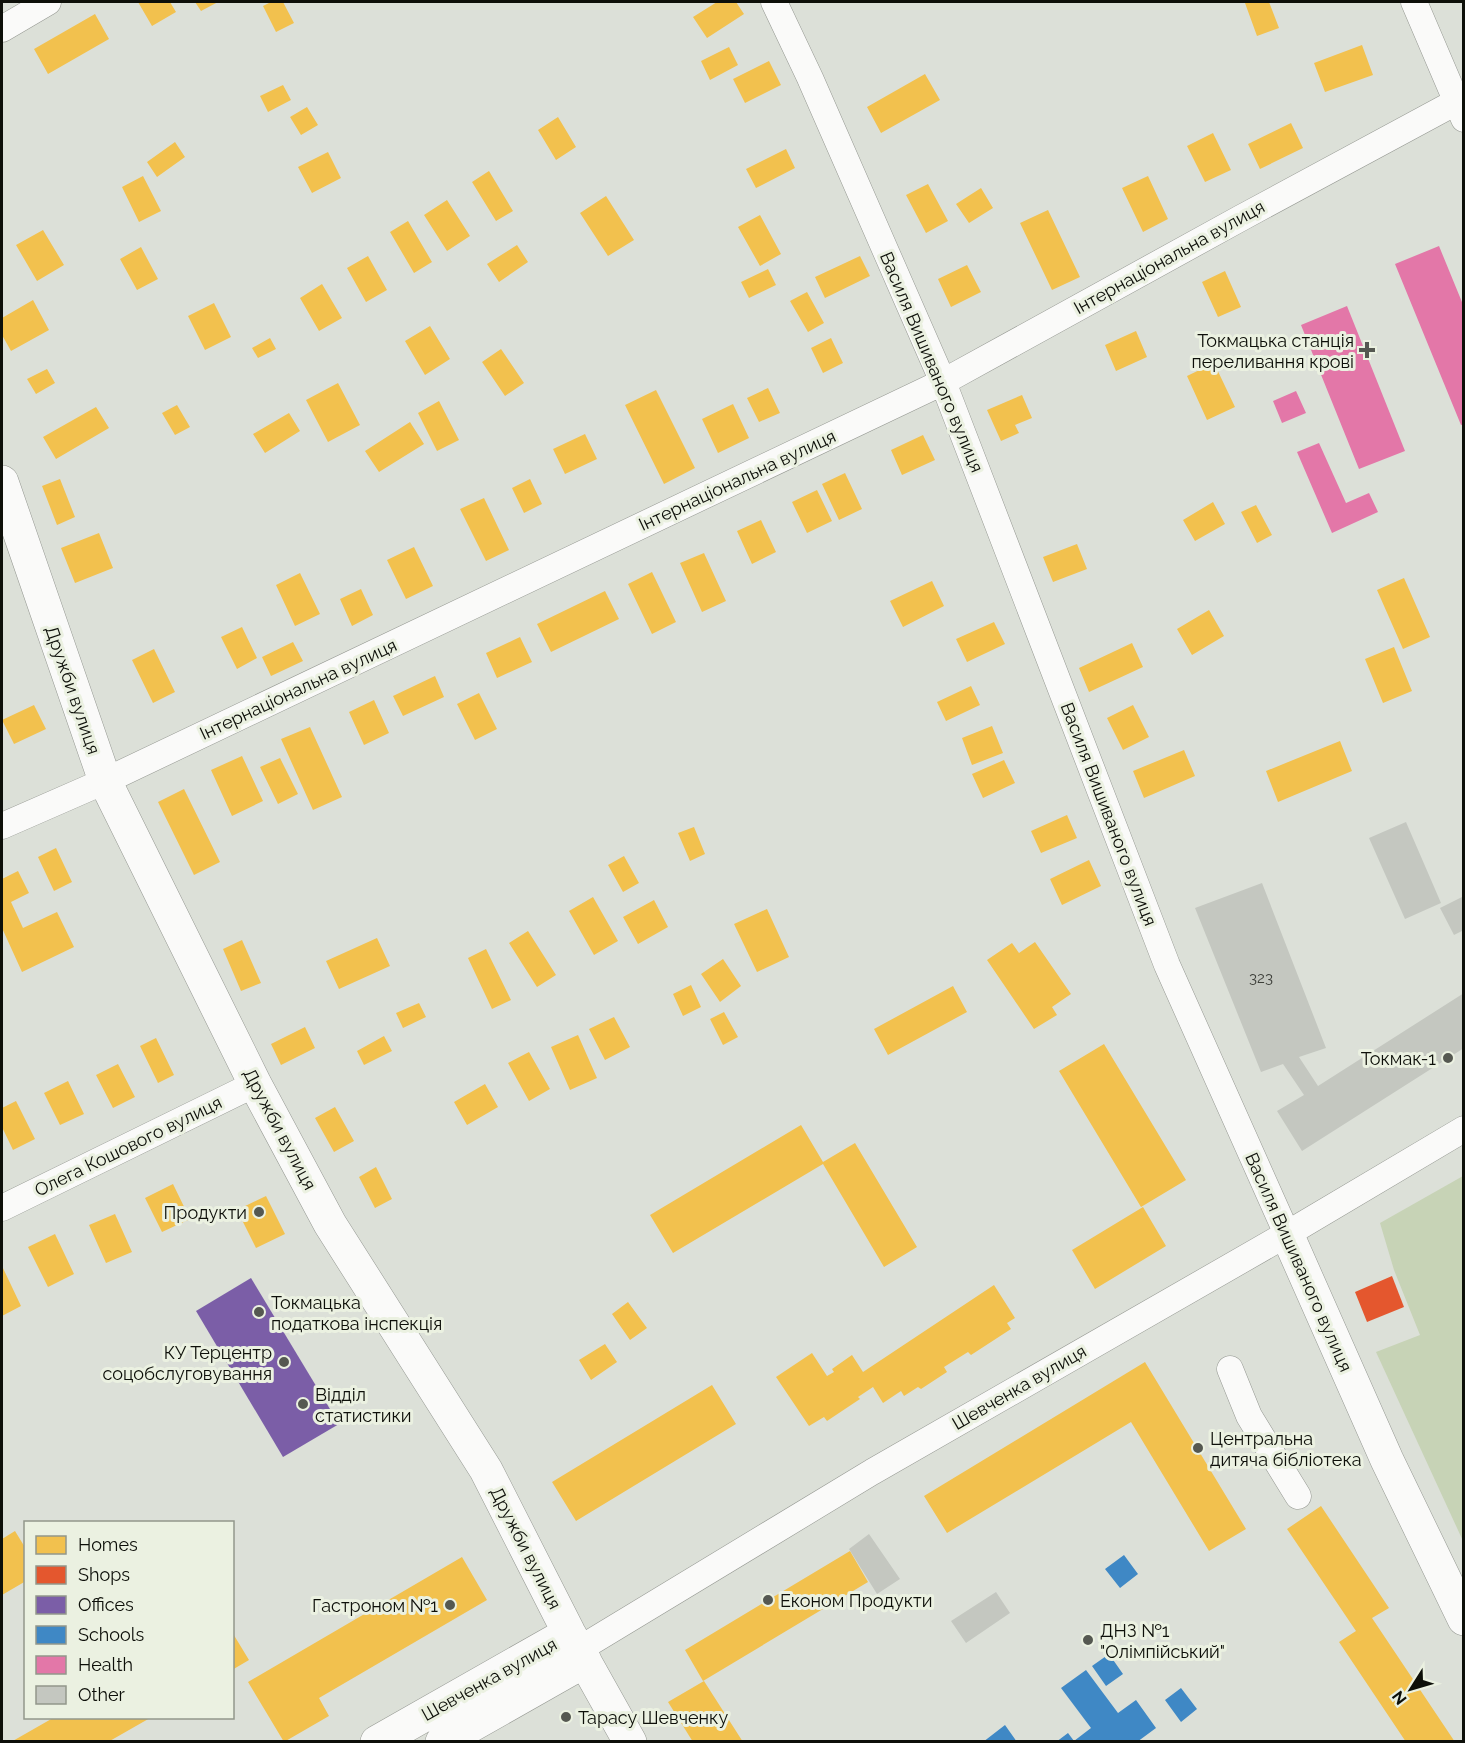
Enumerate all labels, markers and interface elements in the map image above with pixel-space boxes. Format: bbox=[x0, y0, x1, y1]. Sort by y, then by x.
street label: Інтернаціональна вулиця bbox=[1070, 196, 1268, 318]
street label: Василя Вишиваного вулиця bbox=[876, 249, 988, 475]
place label: Токмацька станція переливання крові bbox=[1192, 330, 1354, 372]
marker: Токмацька станція переливання крові bbox=[1358, 341, 1376, 359]
street label: Інтернаціональна вулиця bbox=[635, 425, 839, 535]
street label: Дружби вулиця bbox=[41, 623, 105, 757]
street label: Інтернаціональна вулиця bbox=[196, 634, 400, 744]
street label: Василя Вишиваного вулиця bbox=[1057, 699, 1161, 929]
house number: 323 bbox=[1249, 969, 1273, 987]
place label: Токмак-1 bbox=[1361, 1048, 1436, 1069]
marker: Токмак-1 bbox=[1441, 1051, 1455, 1065]
street label: Дружби вулиця bbox=[239, 1065, 321, 1193]
street label: Олега Кошового вулиця bbox=[31, 1091, 225, 1201]
street label: Василя Вишиваного вулиця bbox=[1241, 1149, 1357, 1375]
place label: Продукти bbox=[163, 1202, 247, 1223]
marker: Продукти bbox=[252, 1205, 266, 1219]
place label: Токмацька податкова інспекція bbox=[271, 1292, 442, 1334]
marker: Токмацька податкова інспекція bbox=[252, 1305, 266, 1319]
street label: Шевченка вулиця bbox=[948, 1340, 1090, 1434]
place label: КУ Терцентр соцобслуговування bbox=[102, 1342, 272, 1384]
marker: КУ Терцентр соцобслуговування bbox=[277, 1355, 291, 1369]
place label: Відділ статистики bbox=[315, 1384, 412, 1426]
marker: Відділ статистики bbox=[296, 1397, 310, 1411]
place label: Центральна дитяча бібліотека bbox=[1210, 1428, 1362, 1470]
marker: Центральна дитяча бібліотека bbox=[1191, 1441, 1205, 1455]
street label: Дружби вулиця bbox=[486, 1483, 566, 1613]
legend bbox=[24, 1521, 234, 1719]
text: Homes bbox=[78, 1534, 138, 1555]
text: Shops bbox=[78, 1564, 130, 1585]
place label: Економ Продукти bbox=[780, 1590, 932, 1611]
marker: Економ Продукти bbox=[761, 1593, 775, 1607]
text: Offices bbox=[78, 1594, 134, 1615]
place label: Гастроном №1 bbox=[312, 1595, 438, 1616]
marker: Гастроном №1 bbox=[443, 1598, 457, 1612]
place label: ДНЗ №1 "Олімпійський" bbox=[1100, 1620, 1225, 1662]
text: Schools bbox=[78, 1624, 145, 1645]
street label: Шевченка вулиця bbox=[418, 1633, 560, 1725]
marker: ДНЗ №1 "Олімпійський" bbox=[1081, 1633, 1095, 1647]
text: Health bbox=[78, 1654, 133, 1675]
north arrow bbox=[1381, 1659, 1441, 1719]
text: Other bbox=[78, 1684, 126, 1705]
text: N bbox=[1388, 1687, 1411, 1708]
place label: Тарасу Шевченку bbox=[578, 1707, 728, 1728]
marker: Тарасу Шевченку bbox=[559, 1710, 573, 1724]

